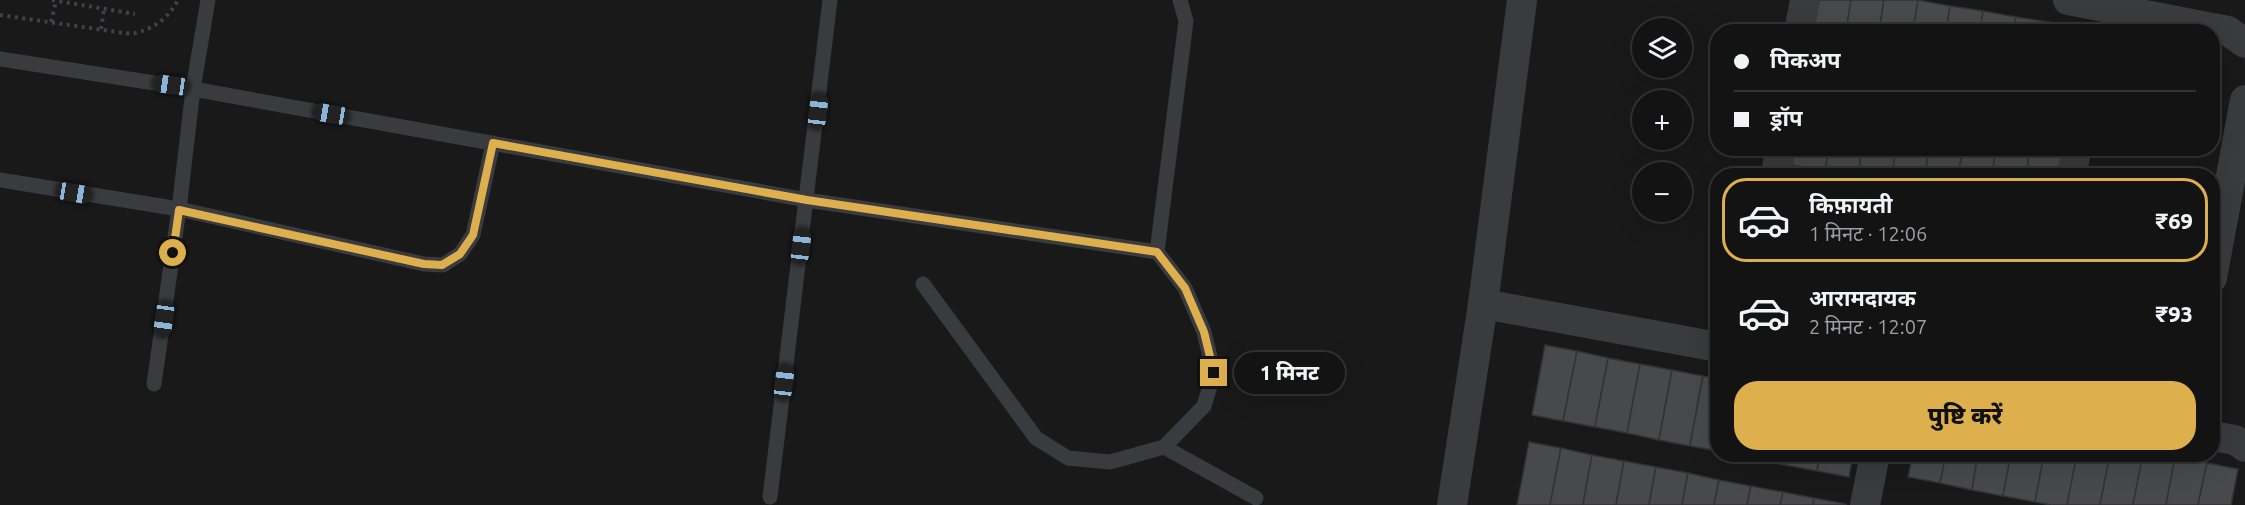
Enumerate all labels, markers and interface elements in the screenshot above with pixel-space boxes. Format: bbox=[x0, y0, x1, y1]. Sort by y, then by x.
map controls bbox=[1632, 18, 1692, 222]
button: layers bbox=[1632, 18, 1692, 78]
text: पिकअप bbox=[1770, 47, 1841, 72]
car bbox=[152, 74, 190, 96]
button: + bbox=[1632, 90, 1692, 150]
car bbox=[807, 92, 829, 130]
car bbox=[312, 102, 350, 126]
text: ड्रॉप bbox=[1770, 105, 1803, 130]
button: − bbox=[1632, 162, 1692, 222]
car bbox=[55, 181, 93, 205]
text: किफ़ायती bbox=[1809, 192, 1893, 217]
icon: car bbox=[1737, 193, 1791, 247]
text: ₹69 bbox=[2156, 208, 2193, 233]
text: 1 मिनट · 12:06 bbox=[1809, 222, 1927, 245]
car bbox=[790, 227, 812, 265]
route start bbox=[159, 239, 186, 266]
text: आरामदायक bbox=[1809, 285, 1916, 310]
icon: car bbox=[1737, 286, 1791, 340]
car bbox=[153, 300, 175, 338]
text: ₹93 bbox=[2156, 301, 2193, 326]
text: 2 मिनट · 12:07 bbox=[1809, 315, 1927, 338]
callout: 1 मिनट bbox=[1235, 352, 1346, 394]
route end bbox=[1200, 359, 1227, 386]
text: 1 मिनट bbox=[1260, 361, 1319, 384]
car bbox=[773, 363, 795, 401]
button: पुष्टि करें bbox=[1734, 381, 2196, 450]

